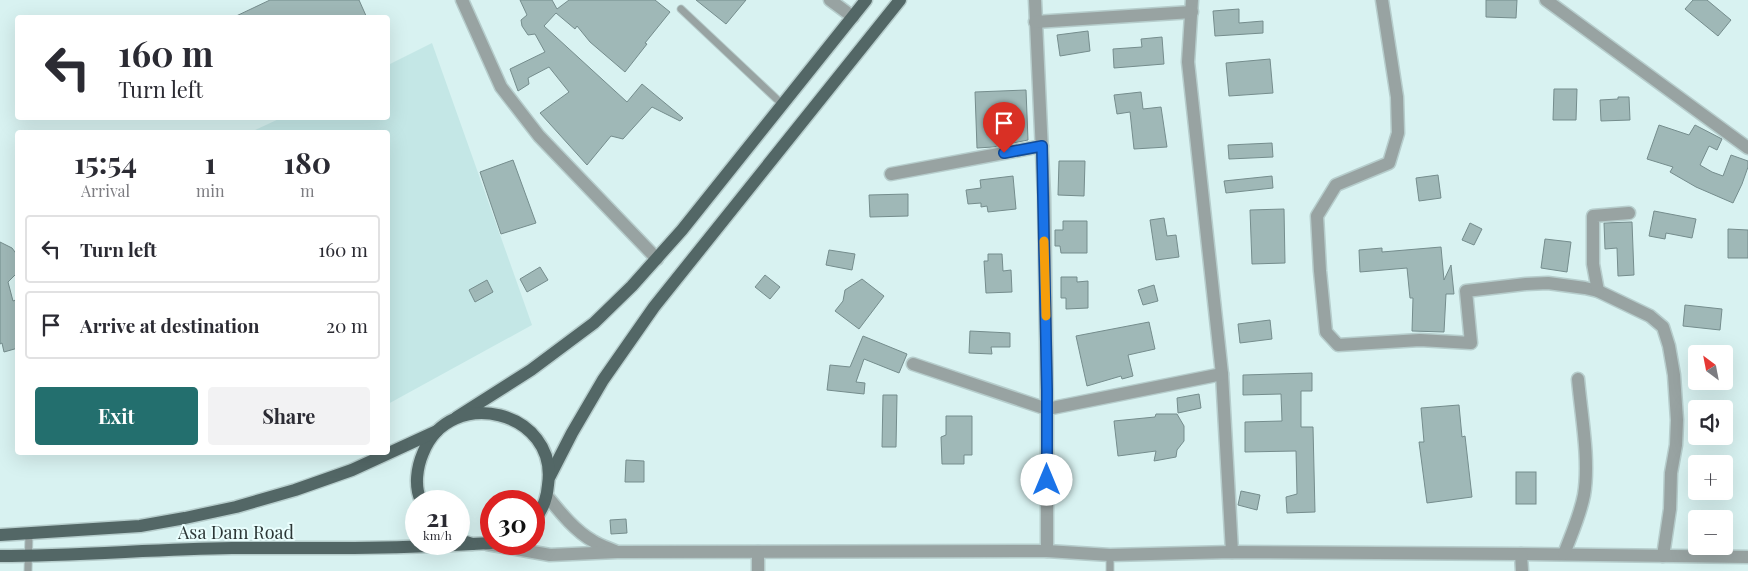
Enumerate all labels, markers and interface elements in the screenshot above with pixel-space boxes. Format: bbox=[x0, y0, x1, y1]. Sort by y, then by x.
text: 160 m bbox=[118, 29, 213, 76]
icon: left bbox=[35, 35, 100, 100]
text: Turn left bbox=[118, 74, 203, 104]
pin bbox=[983, 102, 1025, 153]
icon: arrive bbox=[990, 109, 1018, 137]
text: 15:54 bbox=[74, 142, 137, 182]
text: 1 bbox=[205, 142, 216, 182]
text: 180 bbox=[283, 142, 331, 182]
text: Arrival bbox=[81, 180, 130, 201]
text: min bbox=[196, 180, 225, 201]
text: m bbox=[300, 180, 314, 201]
icon: left bbox=[37, 235, 65, 263]
text: Turn left bbox=[80, 236, 157, 262]
text: 160 m bbox=[318, 236, 368, 262]
icon: arrive bbox=[37, 311, 65, 339]
text: Arrive at destination bbox=[80, 312, 260, 338]
text: 20 m bbox=[326, 312, 368, 338]
north arrow bbox=[1688, 345, 1732, 390]
map controls bbox=[1688, 345, 1733, 555]
button: Exit bbox=[35, 387, 198, 445]
button: Share bbox=[208, 387, 370, 445]
button: sound bbox=[1688, 400, 1733, 445]
position arrow bbox=[1020, 453, 1072, 505]
button: + bbox=[1688, 455, 1733, 500]
speed limit sign: 30 bbox=[480, 490, 545, 555]
text: 21 bbox=[426, 500, 449, 533]
button: − bbox=[1688, 510, 1733, 555]
street label: Asa Dam Road bbox=[177, 520, 295, 544]
text: km/h bbox=[423, 527, 452, 543]

